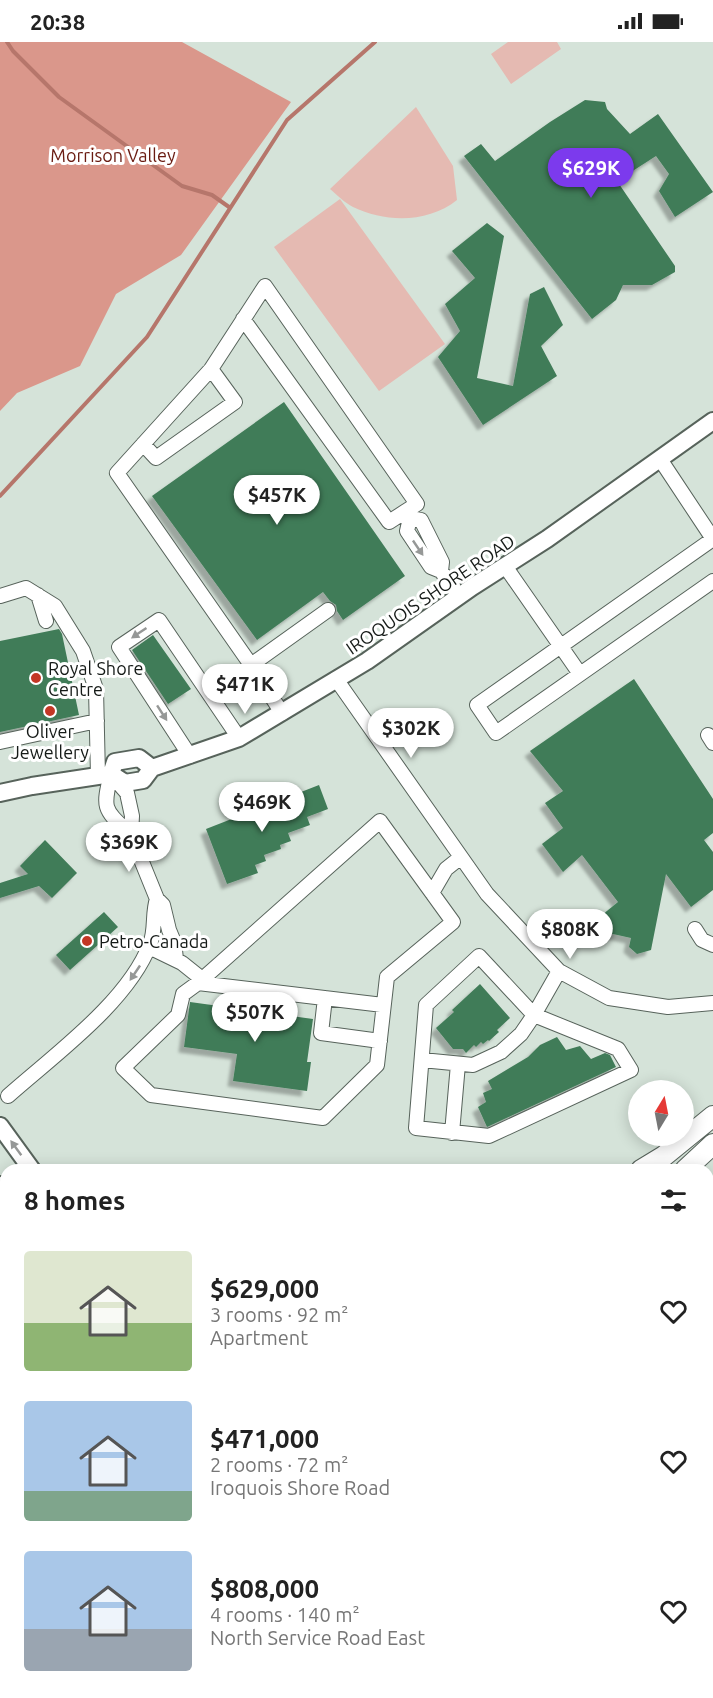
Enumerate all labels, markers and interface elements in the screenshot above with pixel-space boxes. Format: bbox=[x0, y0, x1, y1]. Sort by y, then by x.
text: 20:38 bbox=[30, 9, 85, 34]
park label: Morrison Valley bbox=[50, 145, 176, 165]
pin: $629K bbox=[549, 148, 633, 199]
text: $629K bbox=[562, 156, 620, 179]
pin: $457K bbox=[235, 475, 319, 526]
text: $457K bbox=[248, 483, 306, 506]
street label: IROQUOIS SHORE ROAD bbox=[342, 530, 519, 659]
one-way arrow bbox=[413, 540, 424, 556]
one-way arrow bbox=[131, 628, 147, 639]
place label: Royal Shore Centre bbox=[48, 658, 143, 699]
pin: $471K bbox=[203, 664, 287, 715]
marker: Royal Shore Centre bbox=[29, 671, 43, 685]
text: $471K bbox=[216, 672, 274, 695]
marker: Oliver Jewellery bbox=[43, 704, 57, 718]
one-way arrow bbox=[157, 705, 168, 721]
pin: $302K bbox=[369, 708, 453, 759]
text: $302K bbox=[382, 716, 440, 739]
place label: Oliver Jewellery bbox=[11, 721, 89, 762]
pin: $469K bbox=[220, 782, 304, 833]
text: $469K bbox=[233, 790, 291, 813]
pin: $369K bbox=[87, 822, 171, 873]
text: $369K bbox=[100, 830, 158, 853]
pin: $808K bbox=[528, 909, 612, 960]
text: $808K bbox=[541, 917, 599, 940]
place label: Petro-Canada bbox=[99, 931, 209, 951]
marker: Petro-Canada bbox=[80, 934, 94, 948]
one-way arrow bbox=[129, 965, 141, 981]
pin: $507K bbox=[213, 992, 297, 1043]
text: $507K bbox=[226, 1000, 284, 1023]
north arrow bbox=[628, 1080, 694, 1146]
map controls bbox=[628, 1080, 694, 1146]
one-way arrow bbox=[10, 1141, 22, 1157]
icon: filters bbox=[657, 1184, 690, 1217]
text: 8 homes bbox=[24, 1186, 125, 1215]
text: $629,000 bbox=[210, 1274, 319, 1303]
icon: home bbox=[72, 1275, 144, 1347]
icon: heart bbox=[657, 1295, 690, 1328]
text: 3 rooms · 92 m² bbox=[210, 1303, 348, 1326]
text: Apartment bbox=[210, 1326, 308, 1349]
text: $471,000 bbox=[210, 1424, 319, 1453]
icon: home bbox=[72, 1425, 144, 1497]
icon: heart bbox=[657, 1445, 690, 1478]
text: 2 rooms · 72 m² bbox=[210, 1453, 348, 1476]
text: Iroquois Shore Road bbox=[210, 1476, 390, 1499]
text: $808,000 bbox=[210, 1574, 319, 1603]
icon: home bbox=[72, 1575, 144, 1647]
icon: heart bbox=[657, 1595, 690, 1628]
text: 4 rooms · 140 m² bbox=[210, 1603, 360, 1626]
text: North Service Road East bbox=[210, 1626, 425, 1649]

